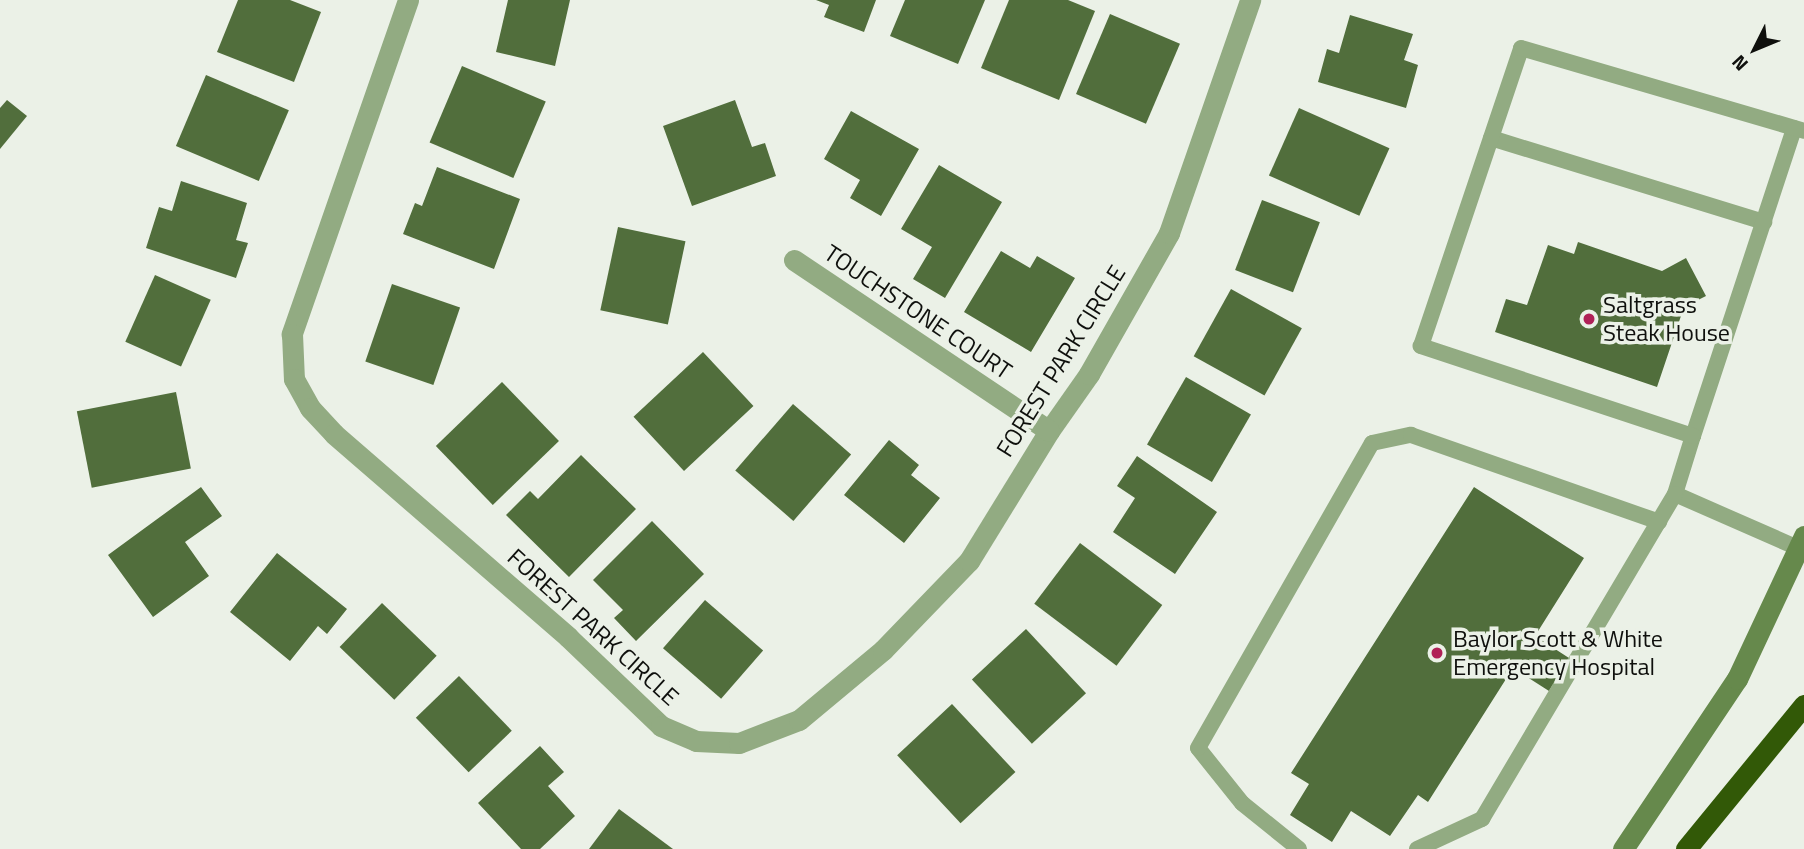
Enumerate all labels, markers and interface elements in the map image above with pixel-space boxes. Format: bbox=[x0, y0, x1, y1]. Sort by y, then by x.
north arrow bbox=[1720, 14, 1790, 84]
text: N bbox=[1724, 49, 1754, 78]
street label: TOUCHSTONE COURT bbox=[819, 239, 1017, 385]
street label: FOREST PARK CIRCLE bbox=[990, 260, 1132, 462]
place label: Saltgrass Steak House bbox=[1603, 291, 1730, 347]
marker: Saltgrass Steak House bbox=[1581, 311, 1597, 327]
street label: FOREST PARK CIRCLE bbox=[502, 543, 684, 711]
place label: Baylor Scott & White Emergency Hospital bbox=[1453, 625, 1663, 681]
marker: Baylor Scott & White Emergency Hospital bbox=[1427, 643, 1447, 663]

